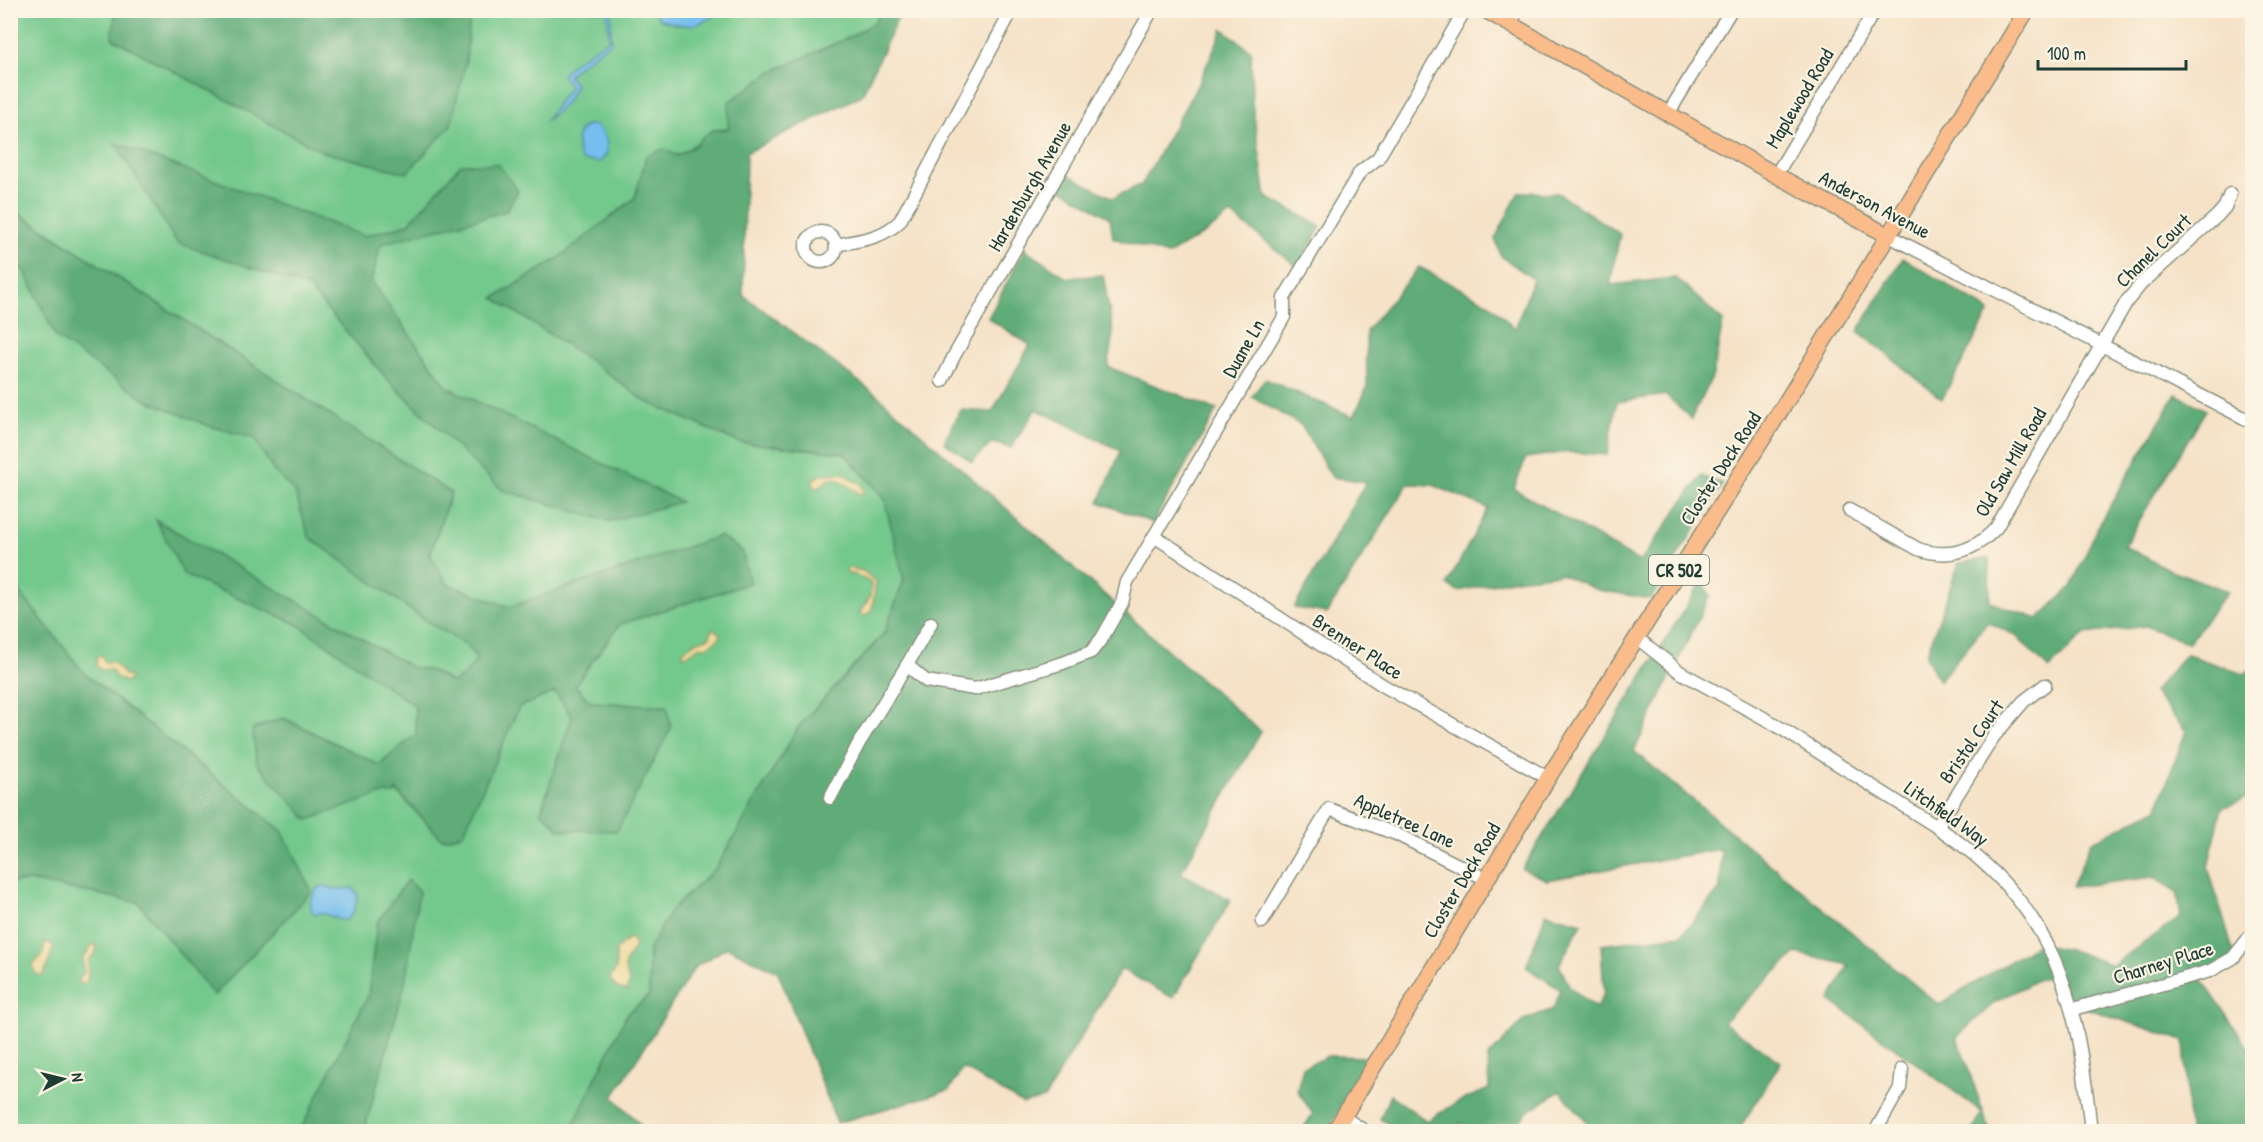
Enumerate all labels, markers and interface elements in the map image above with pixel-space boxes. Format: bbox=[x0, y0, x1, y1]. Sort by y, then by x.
scale bar bbox=[2038, 33, 2186, 71]
text: 100 m bbox=[2047, 41, 2086, 66]
street label: Maplewood Road bbox=[1759, 43, 1840, 153]
street label: Hardenburgh Avenue bbox=[981, 116, 1077, 256]
street label: Anderson Avenue bbox=[1815, 163, 1935, 245]
street label: Chanel Court bbox=[2109, 206, 2198, 293]
street label: Duane Ln bbox=[1215, 314, 1271, 382]
street label: Old Saw Mill Road bbox=[1968, 402, 2052, 522]
street label: Closter Dock Road bbox=[1673, 406, 1767, 530]
road number: CR 502 bbox=[1649, 555, 1709, 585]
street label: Brenner Place bbox=[1308, 607, 1408, 685]
street label: Bristol Court bbox=[1932, 693, 2010, 788]
street label: Litchfield Way bbox=[1899, 774, 1995, 852]
street label: Appletree Lane bbox=[1350, 786, 1460, 854]
street label: Closter Dock Road bbox=[1416, 817, 1506, 943]
street label: Charney Place bbox=[2110, 934, 2216, 990]
north arrow bbox=[33, 1049, 93, 1109]
text: N bbox=[66, 1072, 89, 1083]

